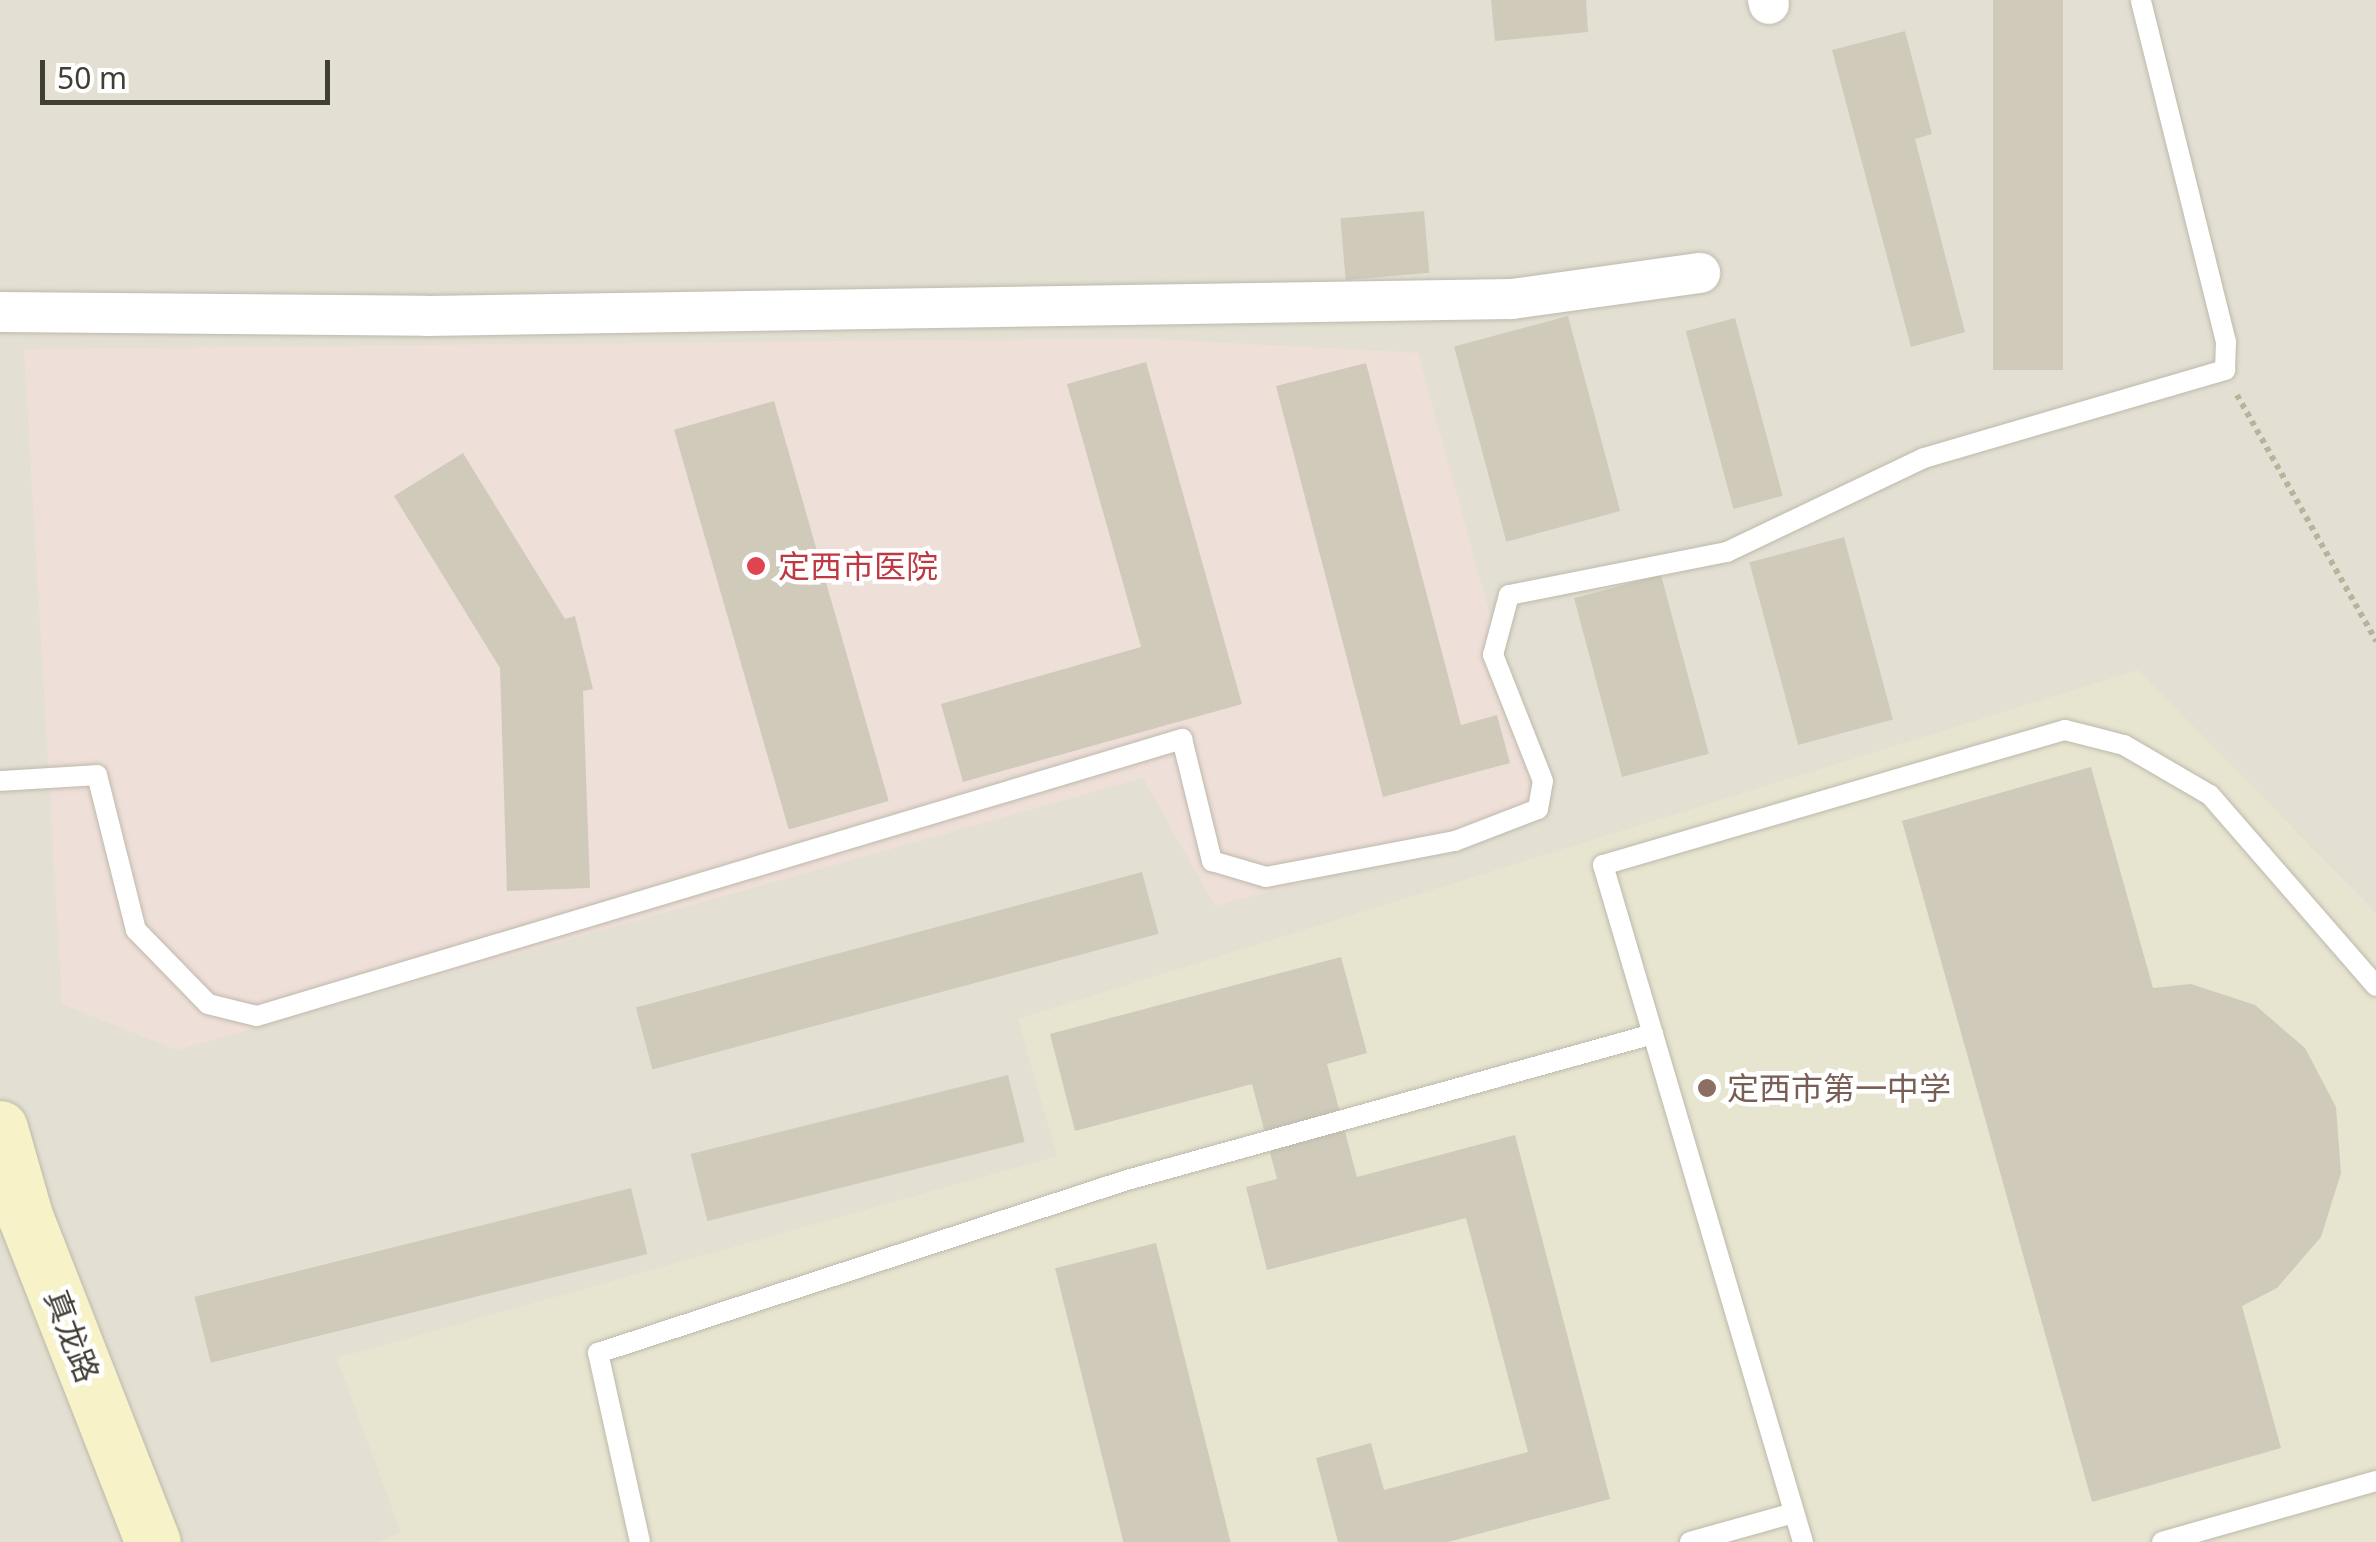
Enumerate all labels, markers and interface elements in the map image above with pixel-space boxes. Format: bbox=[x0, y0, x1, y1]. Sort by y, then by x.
scale bar bbox=[45, 40, 335, 102]
text: 50 m bbox=[57, 57, 127, 98]
place label: 定西市医院 bbox=[778, 547, 938, 585]
marker: 定西市医院 bbox=[743, 553, 769, 579]
place label: 定西市第一中学 bbox=[1727, 1069, 1951, 1107]
marker: 定西市第一中学 bbox=[1696, 1077, 1718, 1099]
street label: 真龙路 bbox=[37, 1284, 107, 1388]

